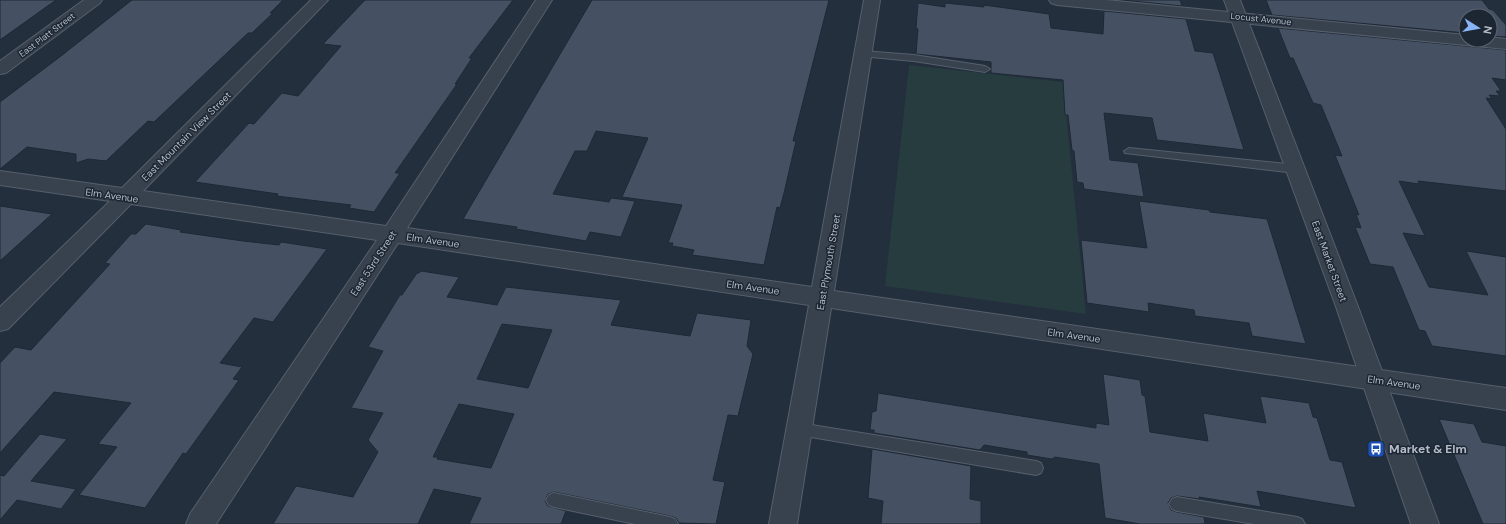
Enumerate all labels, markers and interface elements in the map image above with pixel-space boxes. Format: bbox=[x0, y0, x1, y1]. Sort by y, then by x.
north arrow bbox=[1458, 8, 1498, 48]
street label: East Platt Street bbox=[17, 10, 78, 60]
street label: Locust Avenue bbox=[1230, 10, 1292, 28]
text: N bbox=[1480, 25, 1495, 35]
street label: East Mountain View Street bbox=[139, 89, 234, 184]
street label: Elm Avenue bbox=[85, 185, 140, 206]
street label: East Plymouth Street bbox=[814, 213, 843, 311]
street label: East Market Street bbox=[1309, 219, 1350, 303]
street label: East 53rd Street bbox=[347, 228, 399, 298]
street label: Elm Avenue bbox=[406, 230, 461, 251]
street label: Elm Avenue bbox=[726, 277, 781, 298]
street label: Elm Avenue bbox=[1047, 325, 1102, 346]
street label: Elm Avenue bbox=[1367, 372, 1422, 393]
bus stop icon: Market & Elm bbox=[1366, 439, 1386, 459]
place label: Market & Elm bbox=[1389, 441, 1467, 457]

